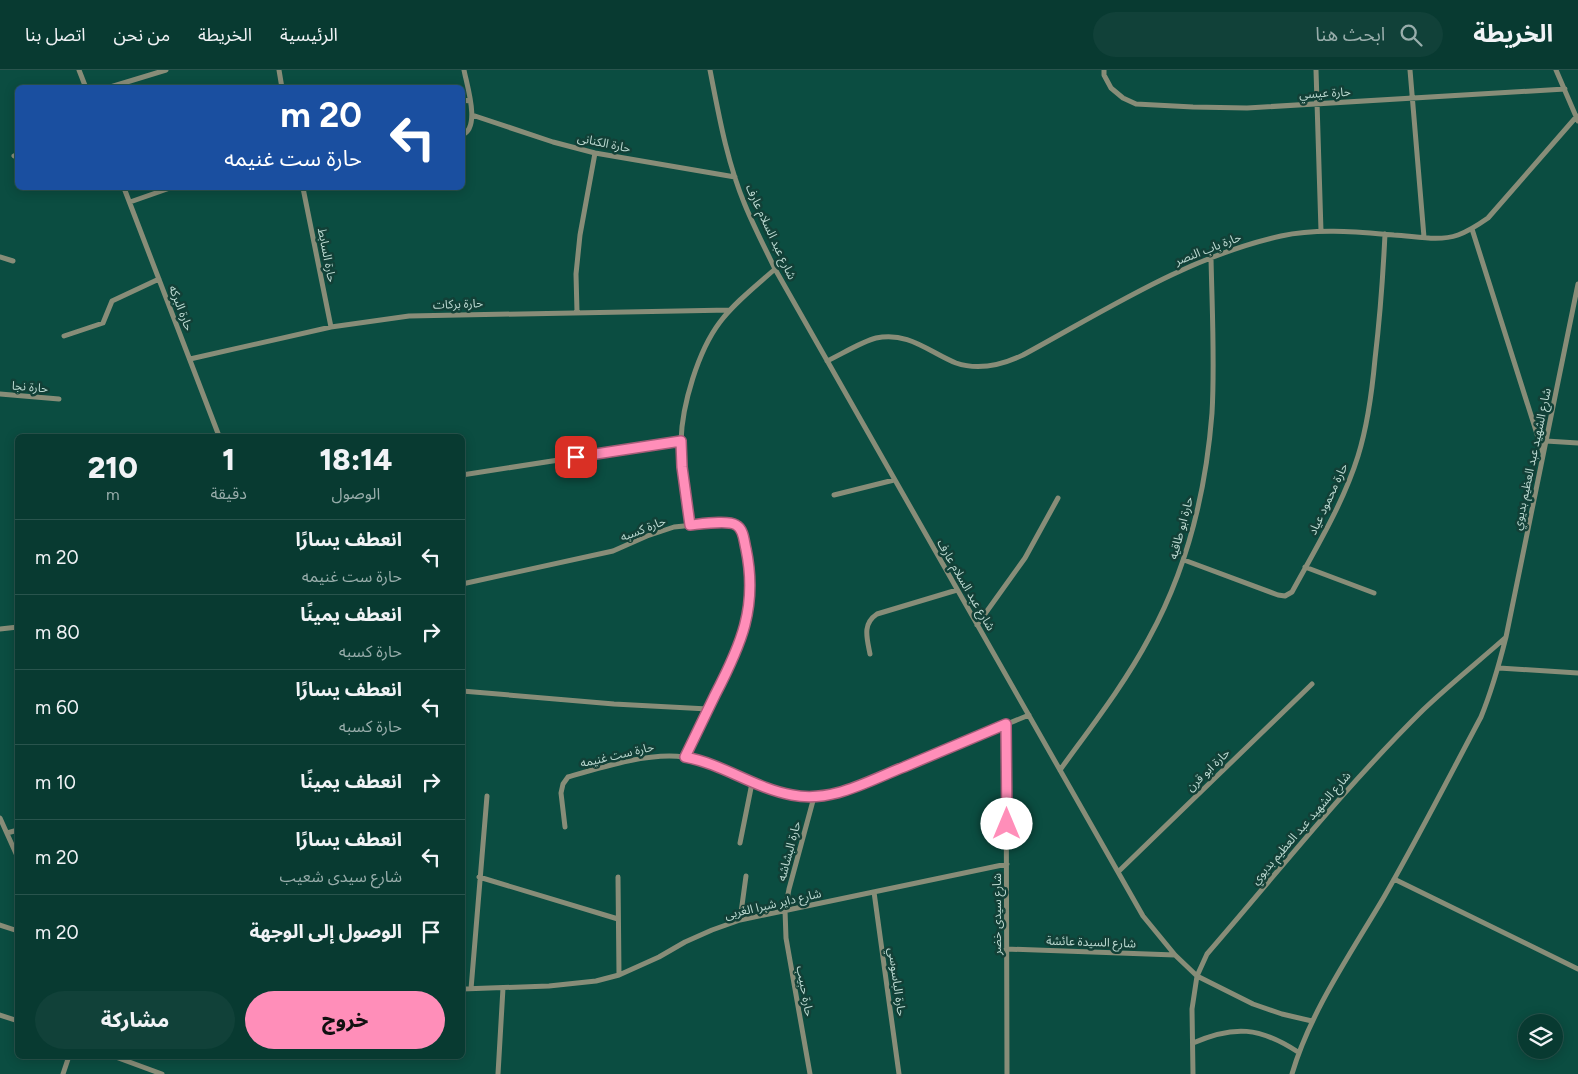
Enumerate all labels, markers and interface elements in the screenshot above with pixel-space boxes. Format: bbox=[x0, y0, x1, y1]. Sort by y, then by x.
search box bbox=[1093, 12, 1443, 57]
text: الخريطة bbox=[1473, 19, 1553, 48]
icon: search bbox=[1397, 21, 1425, 49]
text: ابحث هنا bbox=[1315, 23, 1385, 46]
text: اتصل بنا bbox=[25, 24, 86, 46]
text: من نحن bbox=[114, 24, 170, 46]
text: الخريطة bbox=[198, 24, 252, 46]
text: الرئيسية bbox=[280, 24, 338, 46]
street label: حارة عيسي bbox=[1299, 85, 1351, 104]
text: 20 m bbox=[280, 94, 362, 136]
icon: left bbox=[380, 105, 445, 170]
street label: حارة الكنانى bbox=[576, 131, 632, 155]
text: حارة ست غنيمه bbox=[224, 145, 362, 172]
street label: شارع عبد السلام عارف bbox=[741, 182, 799, 283]
street label: حارة السابط bbox=[315, 227, 339, 283]
street label: حارة باب النصر bbox=[1172, 230, 1243, 269]
street label: حارة البركه bbox=[166, 283, 196, 333]
street label: حارة بركات bbox=[433, 296, 483, 312]
street label: حارة نجا bbox=[11, 378, 49, 396]
street label: شارع الشهيد عبد العظيم بديوي bbox=[1510, 387, 1557, 532]
pin bbox=[555, 436, 597, 478]
text: 1 bbox=[222, 441, 235, 478]
text: 18:14 bbox=[320, 441, 392, 478]
icon: arrive bbox=[562, 443, 590, 471]
text: 210 bbox=[88, 449, 138, 486]
street label: حارة محمود عياد bbox=[1305, 461, 1351, 537]
text: دقيقة bbox=[210, 484, 247, 503]
text: الوصول bbox=[332, 484, 380, 503]
text: m bbox=[106, 485, 120, 504]
street label: حارة ابو طاقيه bbox=[1166, 495, 1196, 561]
street label: حارة كسبه bbox=[618, 514, 668, 544]
text: انعطف يسارًا bbox=[295, 528, 402, 551]
street label: شارع عبد السلام عارف bbox=[932, 537, 998, 634]
icon: left bbox=[417, 543, 445, 571]
text: 20 m bbox=[35, 546, 79, 569]
text: حارة ست غنيمه bbox=[302, 567, 402, 586]
text: انعطف يمينًا bbox=[300, 603, 402, 626]
icon: right bbox=[417, 618, 445, 646]
text: 80 m bbox=[35, 621, 80, 644]
text: حارة كسبه bbox=[339, 642, 402, 661]
text: انعطف يسارًا bbox=[295, 678, 402, 701]
icon: left bbox=[417, 693, 445, 721]
text: 60 m bbox=[35, 696, 79, 719]
text: حارة كسبه bbox=[339, 717, 402, 736]
street label: حارة ست غنيمه bbox=[579, 740, 655, 770]
street label: حارة ابو قرن bbox=[1183, 746, 1233, 794]
icon: right bbox=[417, 768, 445, 796]
street label: شارع الشهيد عبد العظيم بديوي bbox=[1248, 769, 1356, 889]
text: انعطف يمينًا bbox=[300, 770, 402, 793]
text: 10 m bbox=[35, 771, 76, 794]
position arrow bbox=[980, 797, 1032, 849]
street label: حارة البشاشه bbox=[774, 820, 804, 882]
text: انعطف يسارًا bbox=[295, 828, 402, 851]
icon: left bbox=[417, 843, 445, 871]
text: 20 m bbox=[35, 846, 79, 869]
text: شارع سيدى شعيب bbox=[279, 867, 402, 886]
street label: شارع سيدى خضر bbox=[990, 873, 1006, 956]
street label: شارع داير شبرا الغربى bbox=[723, 886, 823, 924]
icon: arrive bbox=[417, 918, 445, 946]
text: الوصول إلى الوجهة bbox=[249, 920, 402, 943]
text: 20 m bbox=[35, 921, 79, 944]
street label: شارع السيدة عائشة bbox=[1046, 933, 1136, 953]
street label: حارة الباسوسي bbox=[882, 947, 909, 1018]
street label: حارة حبيب bbox=[793, 965, 816, 1017]
button: مشاركة bbox=[35, 991, 235, 1049]
button: خروج bbox=[245, 991, 445, 1049]
map controls bbox=[1518, 1014, 1563, 1059]
button: layers bbox=[1518, 1014, 1563, 1059]

